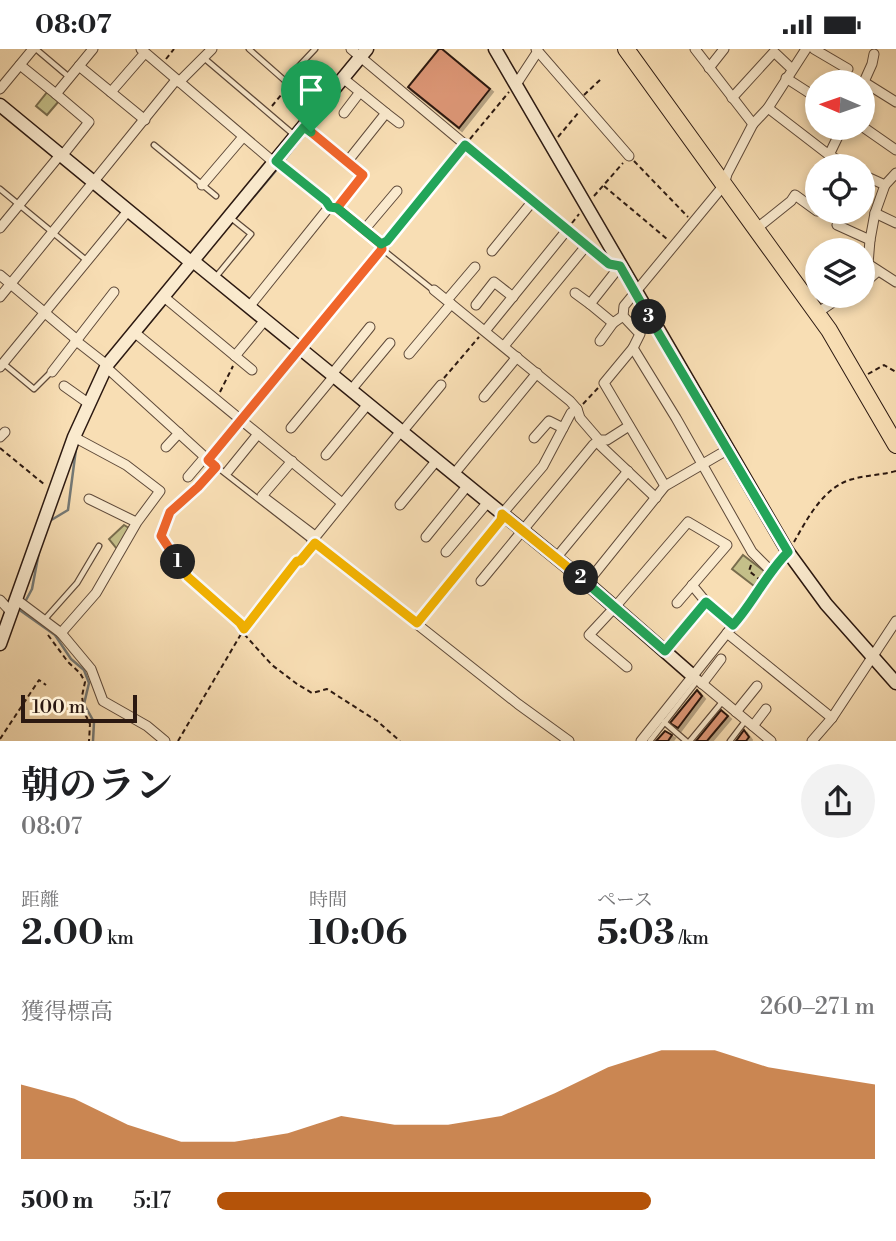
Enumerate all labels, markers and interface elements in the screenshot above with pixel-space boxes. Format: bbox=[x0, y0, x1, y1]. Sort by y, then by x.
text: 08:07 bbox=[35, 9, 112, 41]
pin bbox=[281, 60, 341, 132]
north arrow bbox=[805, 70, 875, 140]
map controls bbox=[805, 70, 875, 308]
icon: arrive bbox=[292, 71, 330, 109]
button: locate bbox=[805, 154, 875, 224]
button: layers bbox=[805, 238, 875, 308]
pin: 3 bbox=[632, 299, 666, 335]
text: 3 bbox=[643, 304, 654, 328]
pin: 1 bbox=[160, 545, 196, 579]
text: 1 bbox=[173, 549, 182, 573]
pin: 2 bbox=[564, 561, 598, 595]
text: 2 bbox=[575, 565, 586, 589]
scale bar bbox=[21, 691, 136, 723]
text: 100 m bbox=[32, 695, 85, 719]
text: 朝のラン bbox=[21, 763, 173, 810]
button: share bbox=[801, 764, 875, 838]
text: 08:07 bbox=[21, 813, 82, 841]
text: 距離 bbox=[21, 888, 59, 912]
text: 時間 bbox=[309, 888, 347, 912]
text: ペース bbox=[597, 888, 653, 912]
text: 2.00 bbox=[21, 912, 103, 955]
text: 10:06 bbox=[309, 912, 407, 955]
text: 5:03 bbox=[597, 912, 675, 955]
text: km bbox=[103, 926, 134, 950]
text: /km bbox=[675, 926, 709, 950]
text: 260–271 m bbox=[760, 993, 875, 1021]
text: 獲得標高 bbox=[21, 998, 113, 1026]
text: 500 m bbox=[21, 1187, 93, 1215]
text: 5:17 bbox=[133, 1187, 171, 1215]

